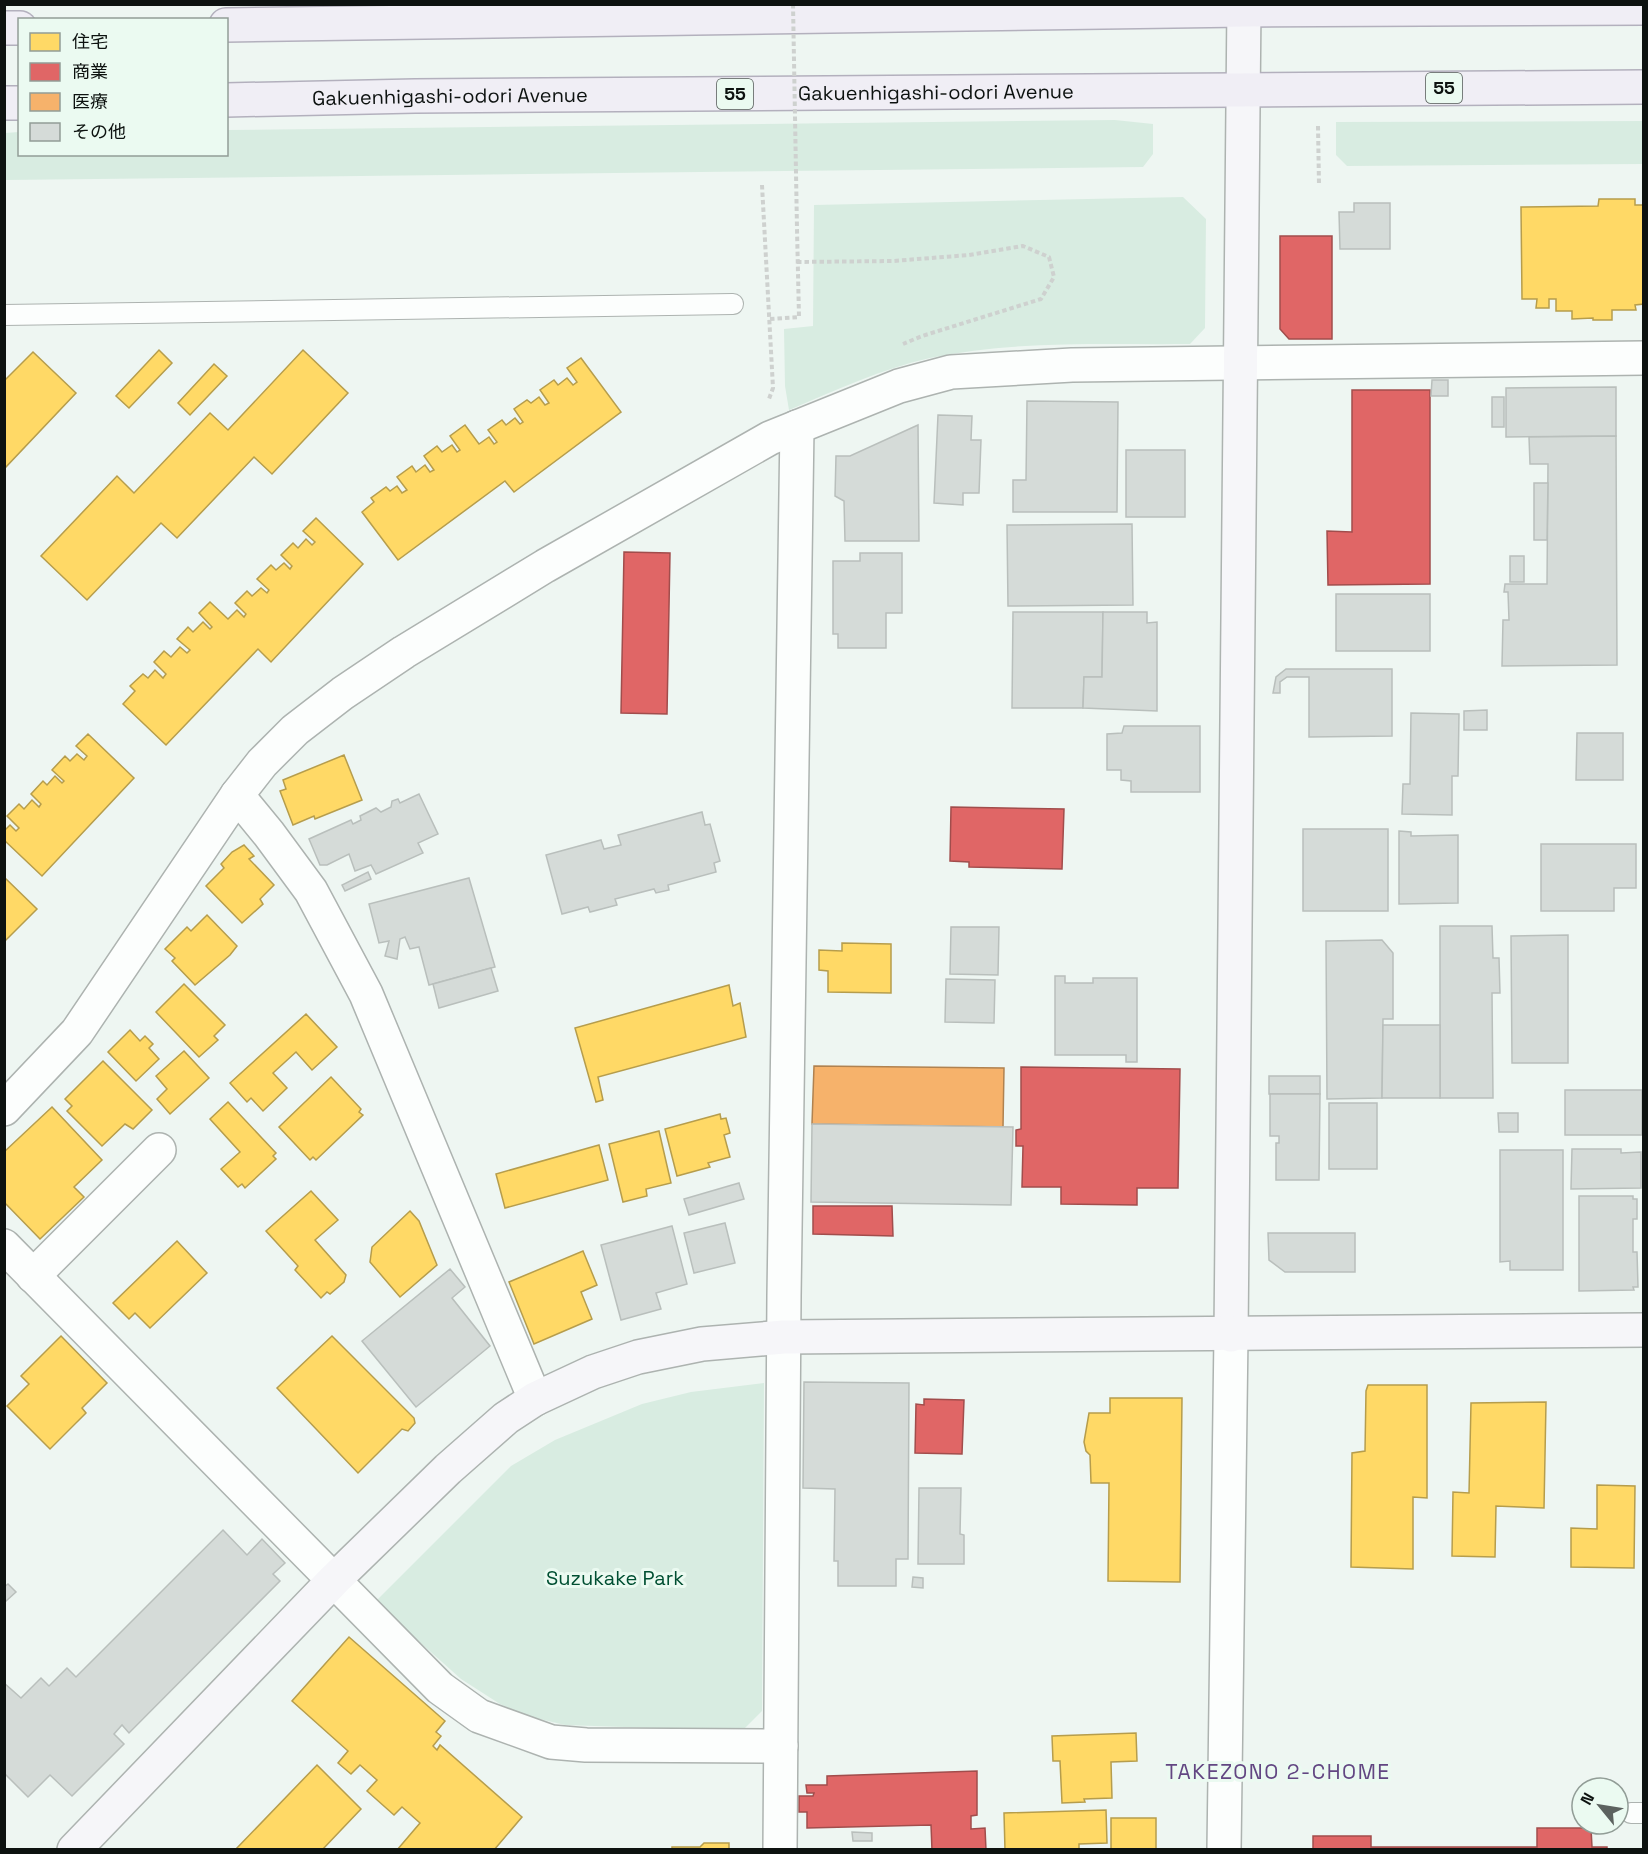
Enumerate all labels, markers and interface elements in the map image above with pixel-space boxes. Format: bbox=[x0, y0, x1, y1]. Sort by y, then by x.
legend bbox=[18, 18, 228, 156]
text: 住宅 bbox=[72, 30, 108, 53]
text: 商業 bbox=[72, 60, 108, 83]
road number: 55 bbox=[1426, 73, 1462, 103]
street label: Gakuenhigashi-odori Avenue bbox=[798, 78, 1074, 106]
road number: 55 bbox=[717, 79, 753, 109]
street label: Gakuenhigashi-odori Avenue bbox=[312, 82, 588, 111]
text: 医療 bbox=[72, 90, 108, 113]
text: その他 bbox=[72, 120, 126, 143]
park label: Suzukake Park bbox=[546, 1565, 684, 1591]
district label: TAKEZONO 2-CHOME bbox=[1165, 1758, 1391, 1785]
north arrow bbox=[1570, 1776, 1630, 1836]
text: N bbox=[1576, 1789, 1599, 1809]

